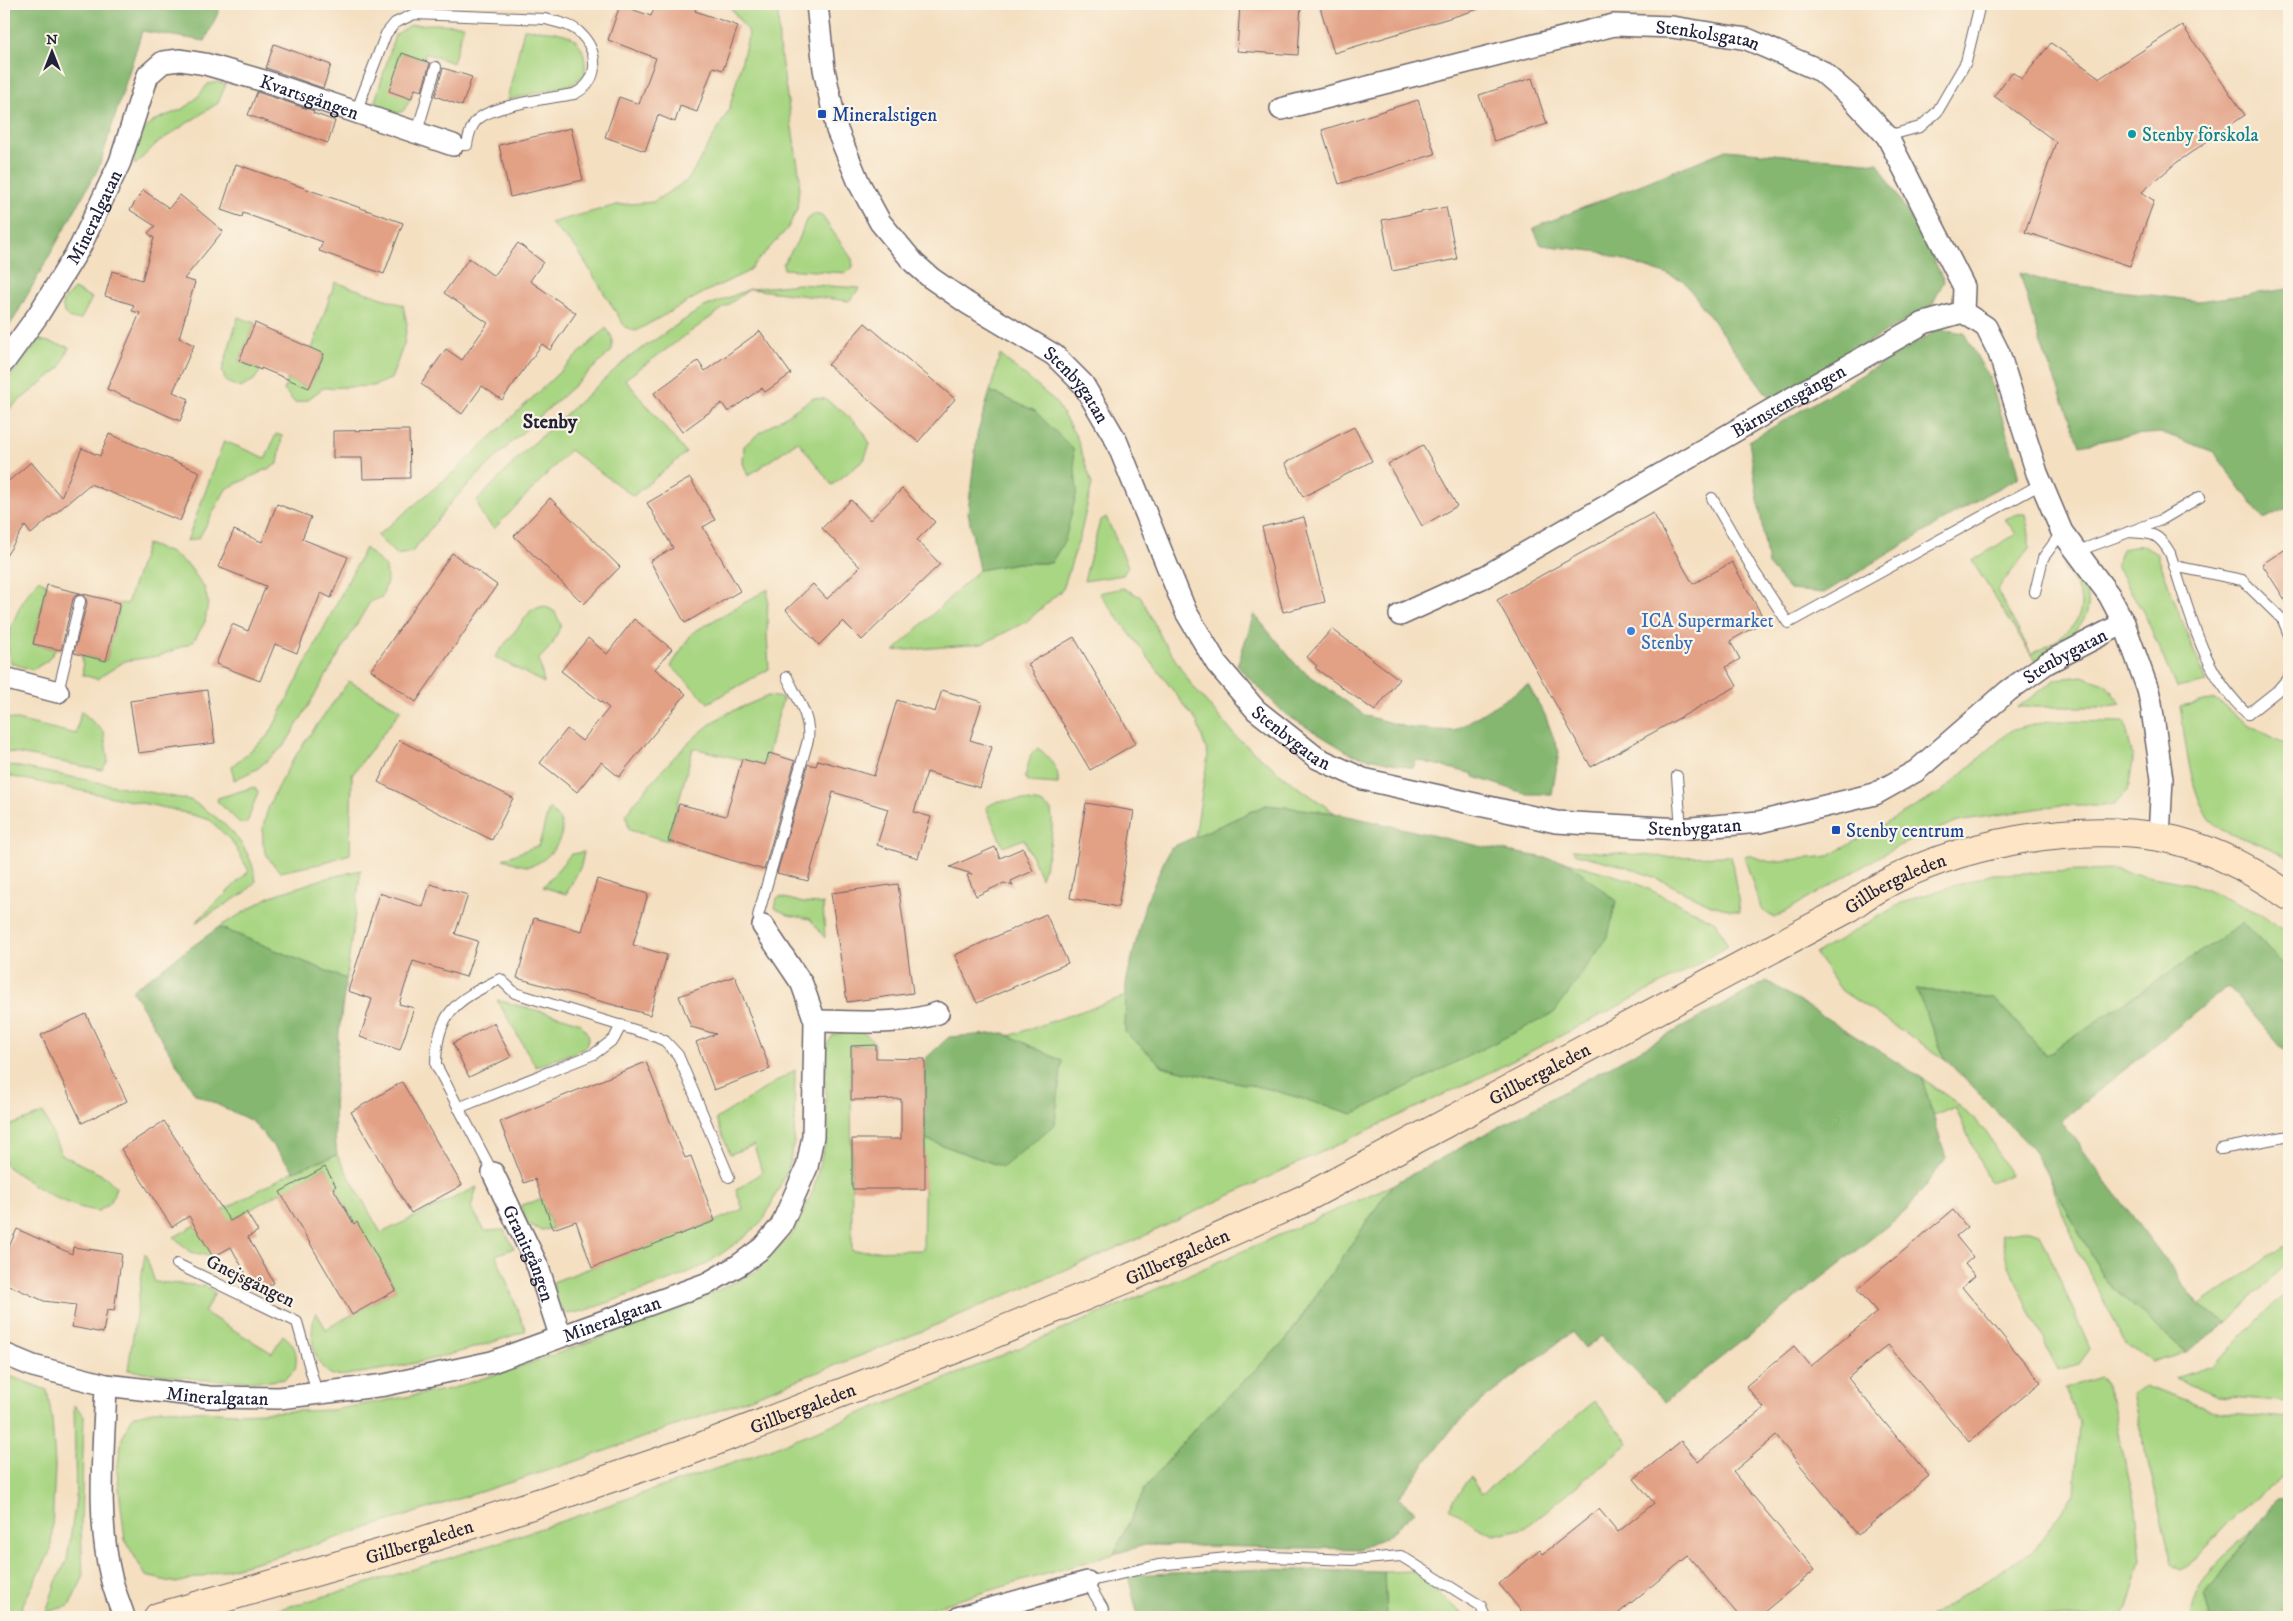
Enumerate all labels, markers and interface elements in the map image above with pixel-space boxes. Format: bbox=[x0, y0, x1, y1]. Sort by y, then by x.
street label: Stenkolsgatan bbox=[1655, 16, 1763, 56]
north arrow bbox=[28, 28, 78, 78]
text: N bbox=[46, 31, 58, 49]
street label: Kvartsgången bbox=[256, 70, 362, 125]
place label: Mineralstigen bbox=[832, 104, 937, 127]
marker: Mineralstigen bbox=[816, 108, 828, 120]
place label: Stenby förskola bbox=[2142, 124, 2259, 147]
marker: Stenby förskola bbox=[2126, 128, 2138, 140]
street label: Mineralgatan bbox=[62, 166, 128, 269]
street label: Stenbygatan bbox=[1039, 342, 1114, 428]
street label: Bärnstensgången bbox=[1728, 360, 1850, 444]
district label: Stenby bbox=[523, 410, 578, 435]
place label: ICA Supermarket Stenby bbox=[1641, 610, 1774, 655]
street label: Stenbygatan bbox=[2019, 624, 2111, 690]
marker: ICA Supermarket Stenby bbox=[1625, 625, 1637, 637]
street label: Stenbygatan bbox=[1247, 701, 1334, 776]
street label: Stenbygatan bbox=[1647, 814, 1742, 842]
place label: Stenby centrum bbox=[1846, 820, 1964, 843]
marker: Stenby centrum bbox=[1830, 824, 1842, 836]
street label: Gillbergaleden bbox=[1841, 849, 1949, 920]
street label: Gillbergaleden bbox=[1485, 1038, 1595, 1111]
street label: Granitgången bbox=[497, 1201, 558, 1305]
street label: Gillbergaleden bbox=[1122, 1224, 1233, 1291]
street label: Gnejsgången bbox=[202, 1250, 299, 1313]
street label: Mineralgatan bbox=[560, 1291, 664, 1348]
street label: Gillbergaleden bbox=[747, 1378, 859, 1440]
street label: Mineralgatan bbox=[165, 1382, 269, 1411]
street label: Gillbergaleden bbox=[363, 1515, 477, 1570]

